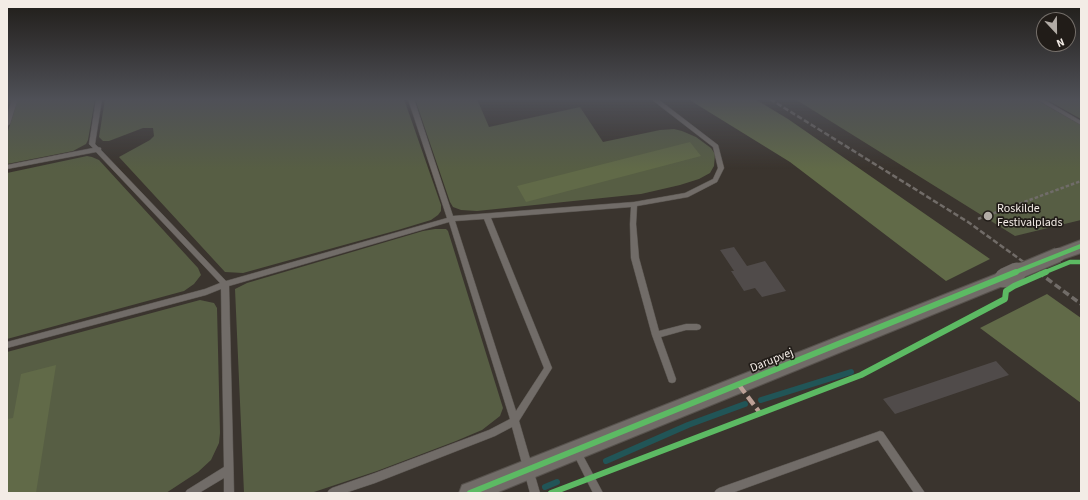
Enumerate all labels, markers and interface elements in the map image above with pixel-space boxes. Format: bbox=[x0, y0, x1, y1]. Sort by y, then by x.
north arrow bbox=[1036, 12, 1076, 52]
text: N bbox=[1054, 34, 1067, 51]
place label: Roskilde Festivalplads bbox=[997, 202, 1062, 230]
marker: Roskilde Festivalplads bbox=[982, 210, 994, 222]
street label: Darupvej bbox=[748, 346, 796, 376]

